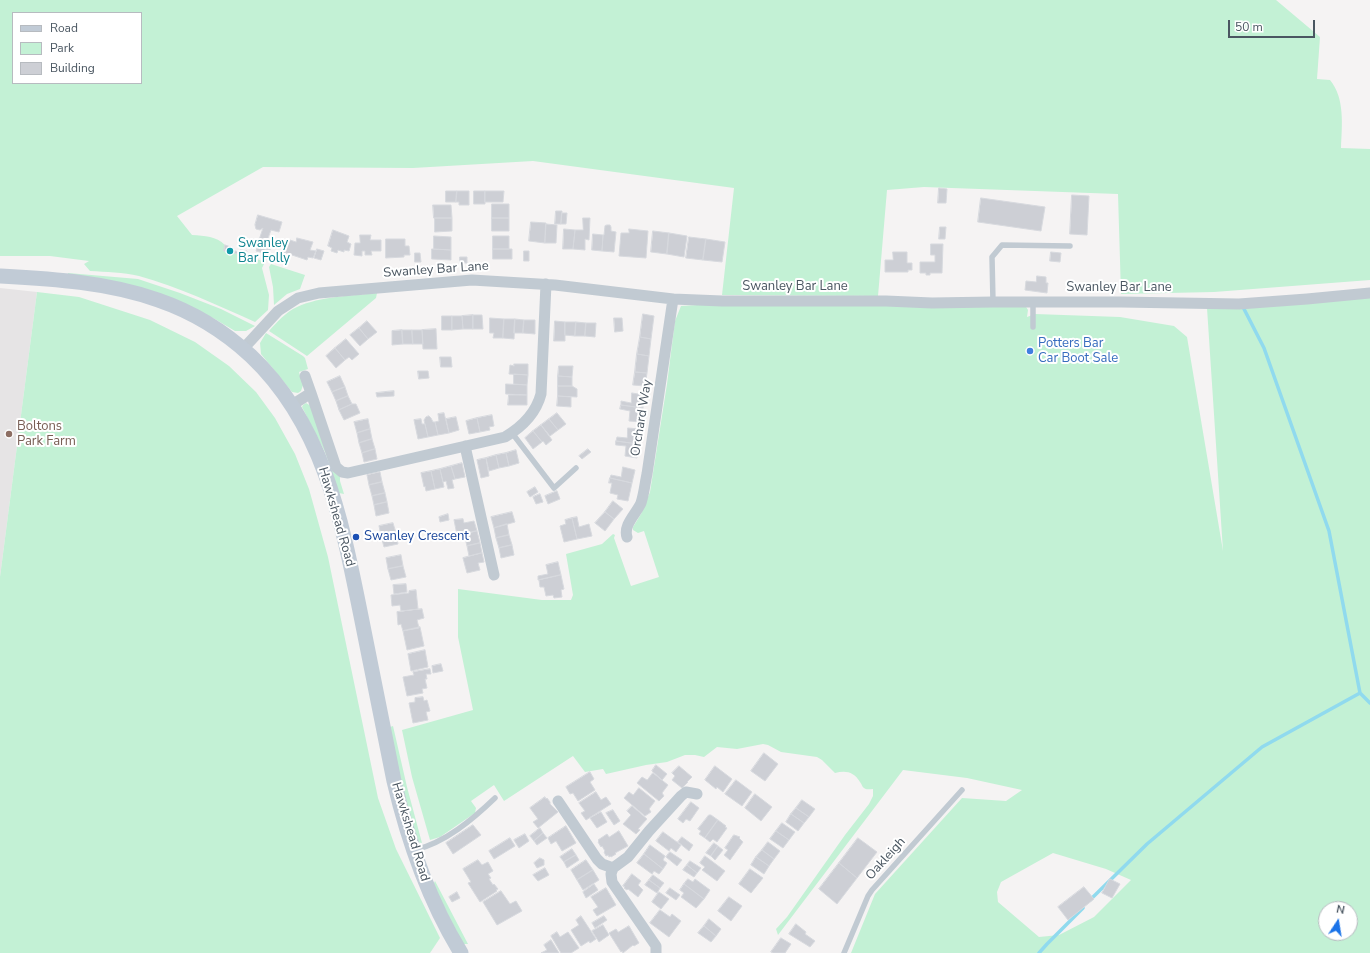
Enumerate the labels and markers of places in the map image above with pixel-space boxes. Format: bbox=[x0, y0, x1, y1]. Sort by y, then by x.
place label: Swanley Bar Folly bbox=[238, 236, 290, 267]
marker: Swanley Bar Folly bbox=[225, 246, 235, 256]
place label: Potters Bar Car Boot Sale bbox=[1038, 336, 1118, 367]
marker: Potters Bar Car Boot Sale bbox=[1025, 346, 1035, 356]
place label: Boltons Park Farm bbox=[17, 419, 76, 450]
marker: Boltons Park Farm bbox=[4, 429, 14, 439]
place label: Swanley Crescent bbox=[364, 529, 469, 545]
marker: Swanley Crescent bbox=[351, 532, 361, 542]

